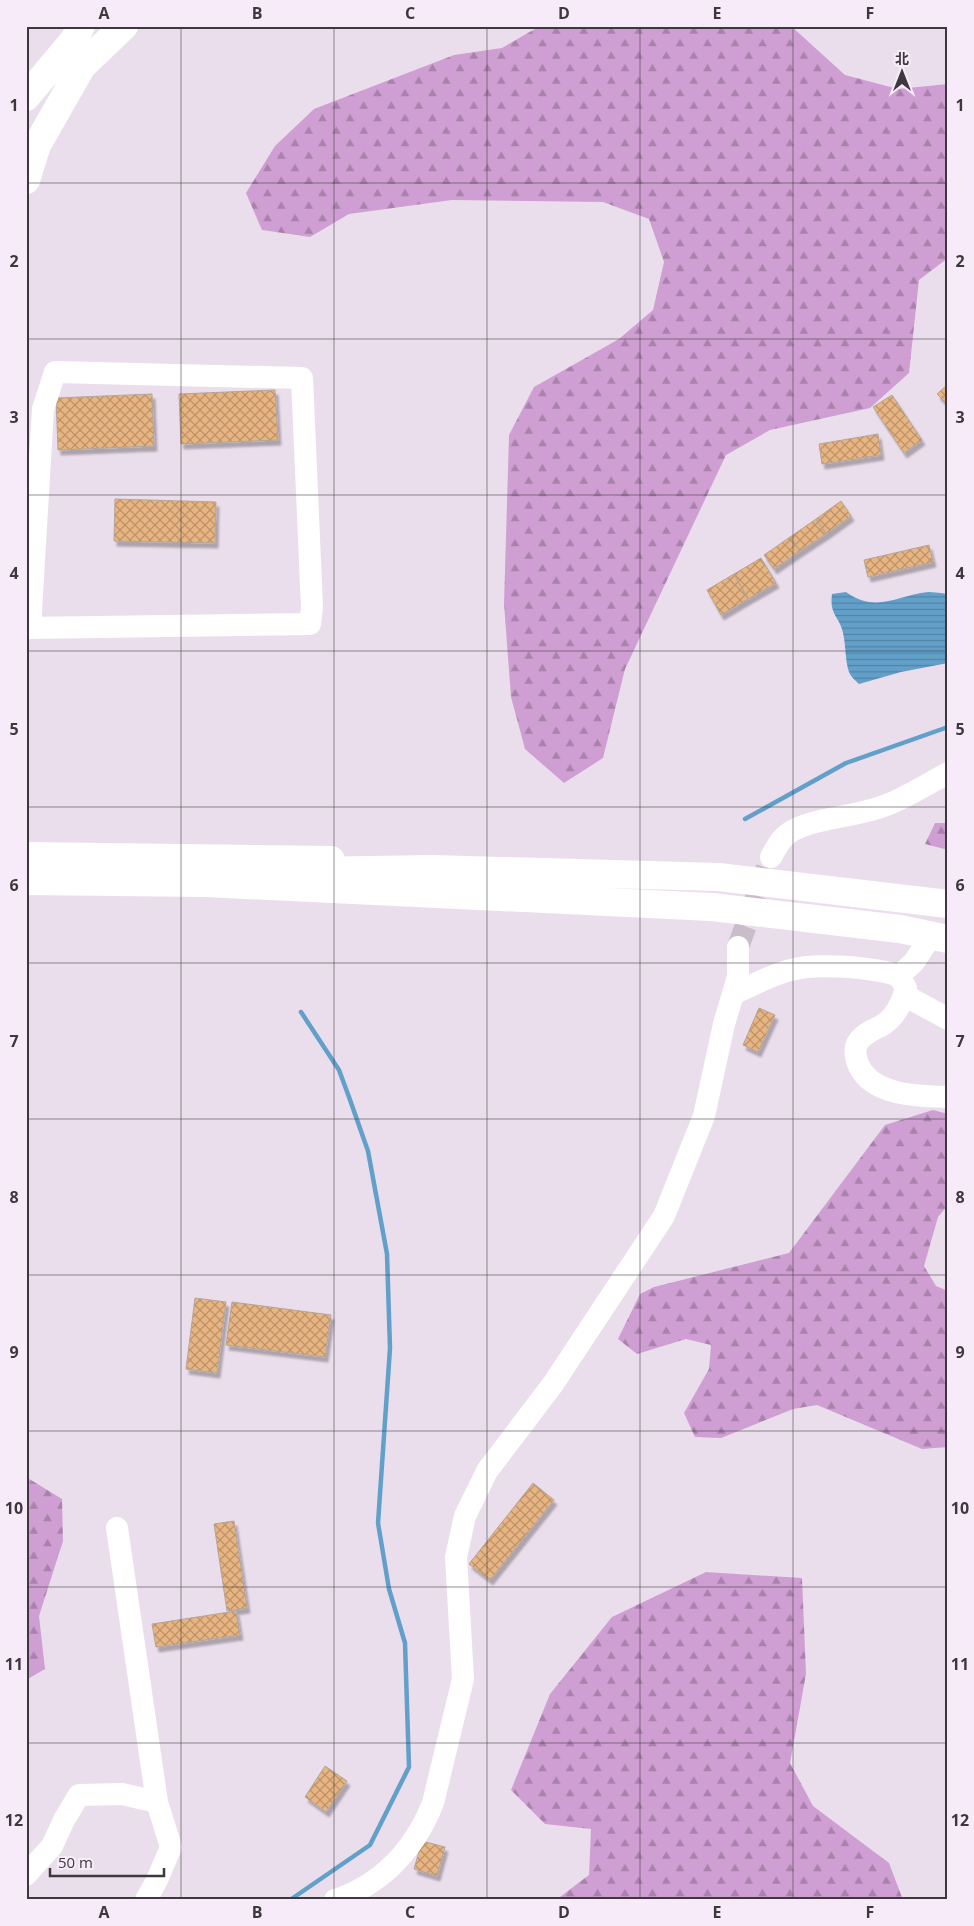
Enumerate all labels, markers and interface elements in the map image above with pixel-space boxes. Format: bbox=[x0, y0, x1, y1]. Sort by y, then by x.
text: A bbox=[98, 2, 110, 24]
text: B bbox=[252, 2, 262, 24]
text: C bbox=[405, 2, 415, 24]
text: D bbox=[558, 2, 570, 24]
text: E bbox=[713, 2, 722, 24]
text: F bbox=[866, 2, 874, 24]
north arrow bbox=[876, 48, 926, 98]
text: 北 bbox=[895, 49, 909, 68]
text: 1 bbox=[9, 94, 19, 116]
text: 1 bbox=[955, 94, 965, 116]
text: 2 bbox=[9, 250, 19, 272]
text: 2 bbox=[955, 250, 965, 272]
text: 3 bbox=[9, 406, 19, 428]
text: 3 bbox=[955, 406, 965, 428]
text: 4 bbox=[9, 562, 19, 584]
text: 4 bbox=[955, 562, 965, 584]
text: 5 bbox=[9, 718, 19, 740]
text: 5 bbox=[955, 718, 965, 740]
text: 6 bbox=[9, 874, 19, 896]
text: 6 bbox=[955, 874, 965, 896]
text: 7 bbox=[9, 1030, 19, 1052]
text: 7 bbox=[955, 1030, 965, 1052]
text: 8 bbox=[9, 1186, 19, 1208]
text: 8 bbox=[955, 1186, 965, 1208]
text: 9 bbox=[9, 1341, 19, 1363]
text: 9 bbox=[955, 1341, 965, 1363]
text: 10 bbox=[5, 1497, 23, 1519]
text: 10 bbox=[951, 1497, 969, 1519]
text: 11 bbox=[5, 1653, 23, 1675]
text: 11 bbox=[951, 1653, 969, 1675]
text: 12 bbox=[5, 1809, 23, 1831]
text: 12 bbox=[951, 1809, 969, 1831]
scale bar bbox=[50, 1846, 164, 1878]
text: 50 m bbox=[58, 1852, 93, 1872]
text: A bbox=[98, 1901, 110, 1923]
text: B bbox=[252, 1901, 262, 1923]
text: C bbox=[405, 1901, 415, 1923]
text: D bbox=[558, 1901, 570, 1923]
text: E bbox=[713, 1901, 722, 1923]
text: F bbox=[866, 1901, 874, 1923]

